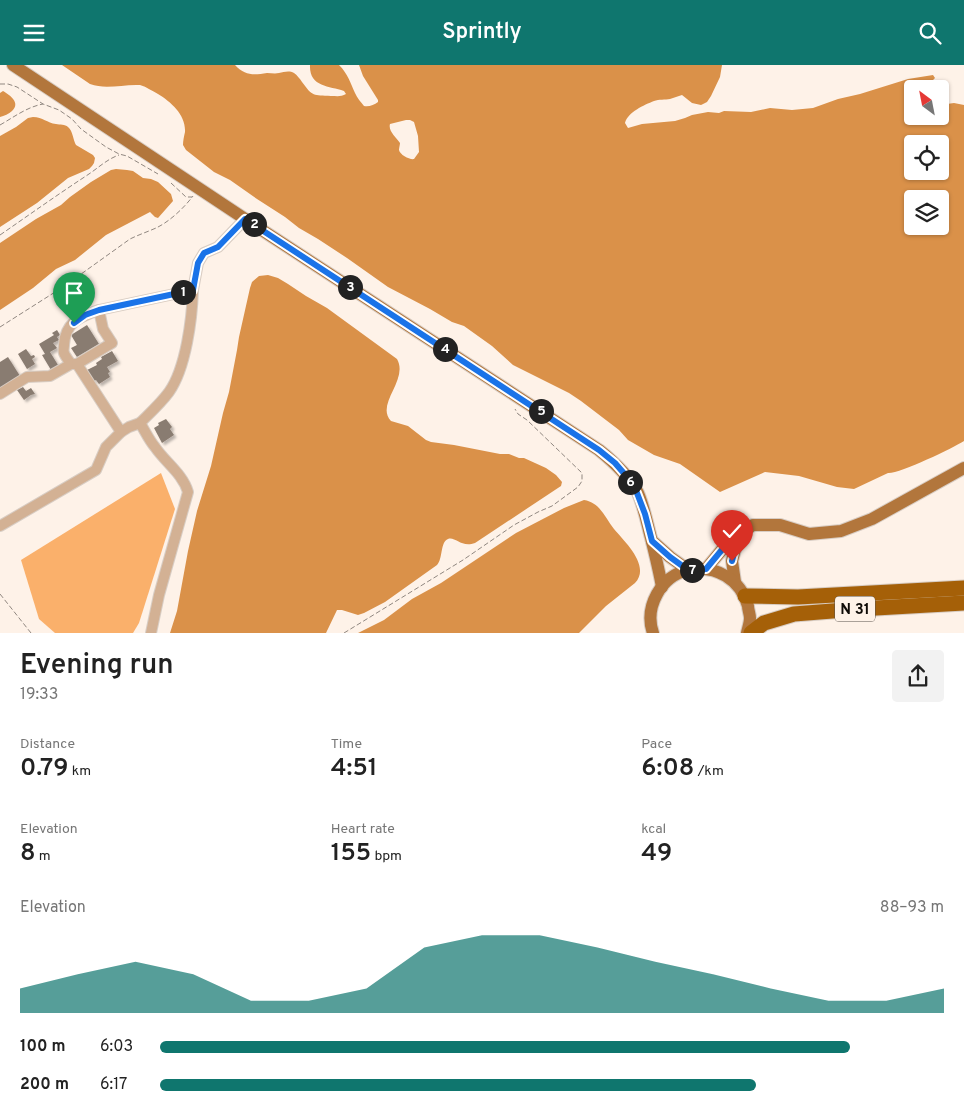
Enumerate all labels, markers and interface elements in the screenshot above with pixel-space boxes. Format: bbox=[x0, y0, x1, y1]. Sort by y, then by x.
icon: menu bbox=[20, 19, 48, 47]
text: Sprintly bbox=[442, 19, 522, 46]
icon: search bbox=[916, 19, 944, 47]
north arrow bbox=[904, 80, 949, 125]
map controls bbox=[904, 80, 949, 235]
button: locate bbox=[904, 135, 949, 180]
button: layers bbox=[904, 190, 949, 235]
pin: 2 bbox=[242, 211, 266, 237]
text: 2 bbox=[250, 216, 259, 233]
pin bbox=[53, 272, 95, 323]
pin: 3 bbox=[338, 275, 362, 299]
icon: arrive bbox=[60, 279, 88, 307]
pin: 1 bbox=[170, 279, 196, 305]
text: 3 bbox=[346, 279, 355, 296]
text: 1 bbox=[181, 284, 186, 301]
pin: 4 bbox=[432, 337, 458, 361]
text: 4 bbox=[441, 341, 450, 358]
pin: 5 bbox=[528, 399, 554, 423]
text: 5 bbox=[537, 403, 546, 420]
pin: 6 bbox=[618, 469, 642, 495]
text: 6 bbox=[626, 474, 635, 491]
pin bbox=[711, 510, 753, 561]
icon: check bbox=[718, 517, 746, 545]
pin: 7 bbox=[680, 557, 704, 583]
text: 7 bbox=[689, 562, 696, 579]
road number: N 31 bbox=[835, 597, 875, 621]
text: Evening run bbox=[20, 648, 174, 684]
button: share bbox=[892, 650, 944, 702]
text: 19:33 bbox=[20, 685, 58, 705]
text: Distance bbox=[20, 736, 75, 753]
text: Time bbox=[331, 736, 362, 753]
text: Pace bbox=[641, 736, 672, 753]
text: 0.79 bbox=[20, 753, 69, 785]
text: 4:51 bbox=[331, 753, 378, 785]
text: 6:08 bbox=[641, 753, 694, 785]
text: km bbox=[69, 763, 91, 780]
text: /km bbox=[694, 763, 724, 780]
text: Elevation bbox=[20, 821, 78, 838]
text: Heart rate bbox=[331, 821, 395, 838]
text: kcal bbox=[641, 821, 666, 838]
text: 8 bbox=[20, 838, 36, 870]
text: 155 bbox=[331, 838, 371, 870]
text: 49 bbox=[641, 838, 672, 870]
text: m bbox=[36, 848, 51, 865]
text: bpm bbox=[371, 848, 402, 865]
text: Elevation bbox=[20, 898, 86, 918]
text: 88–93 m bbox=[880, 898, 944, 918]
text: 100 m bbox=[20, 1037, 66, 1057]
text: 6:03 bbox=[100, 1037, 133, 1057]
text: 200 m bbox=[20, 1075, 69, 1095]
text: 6:17 bbox=[100, 1075, 127, 1095]

